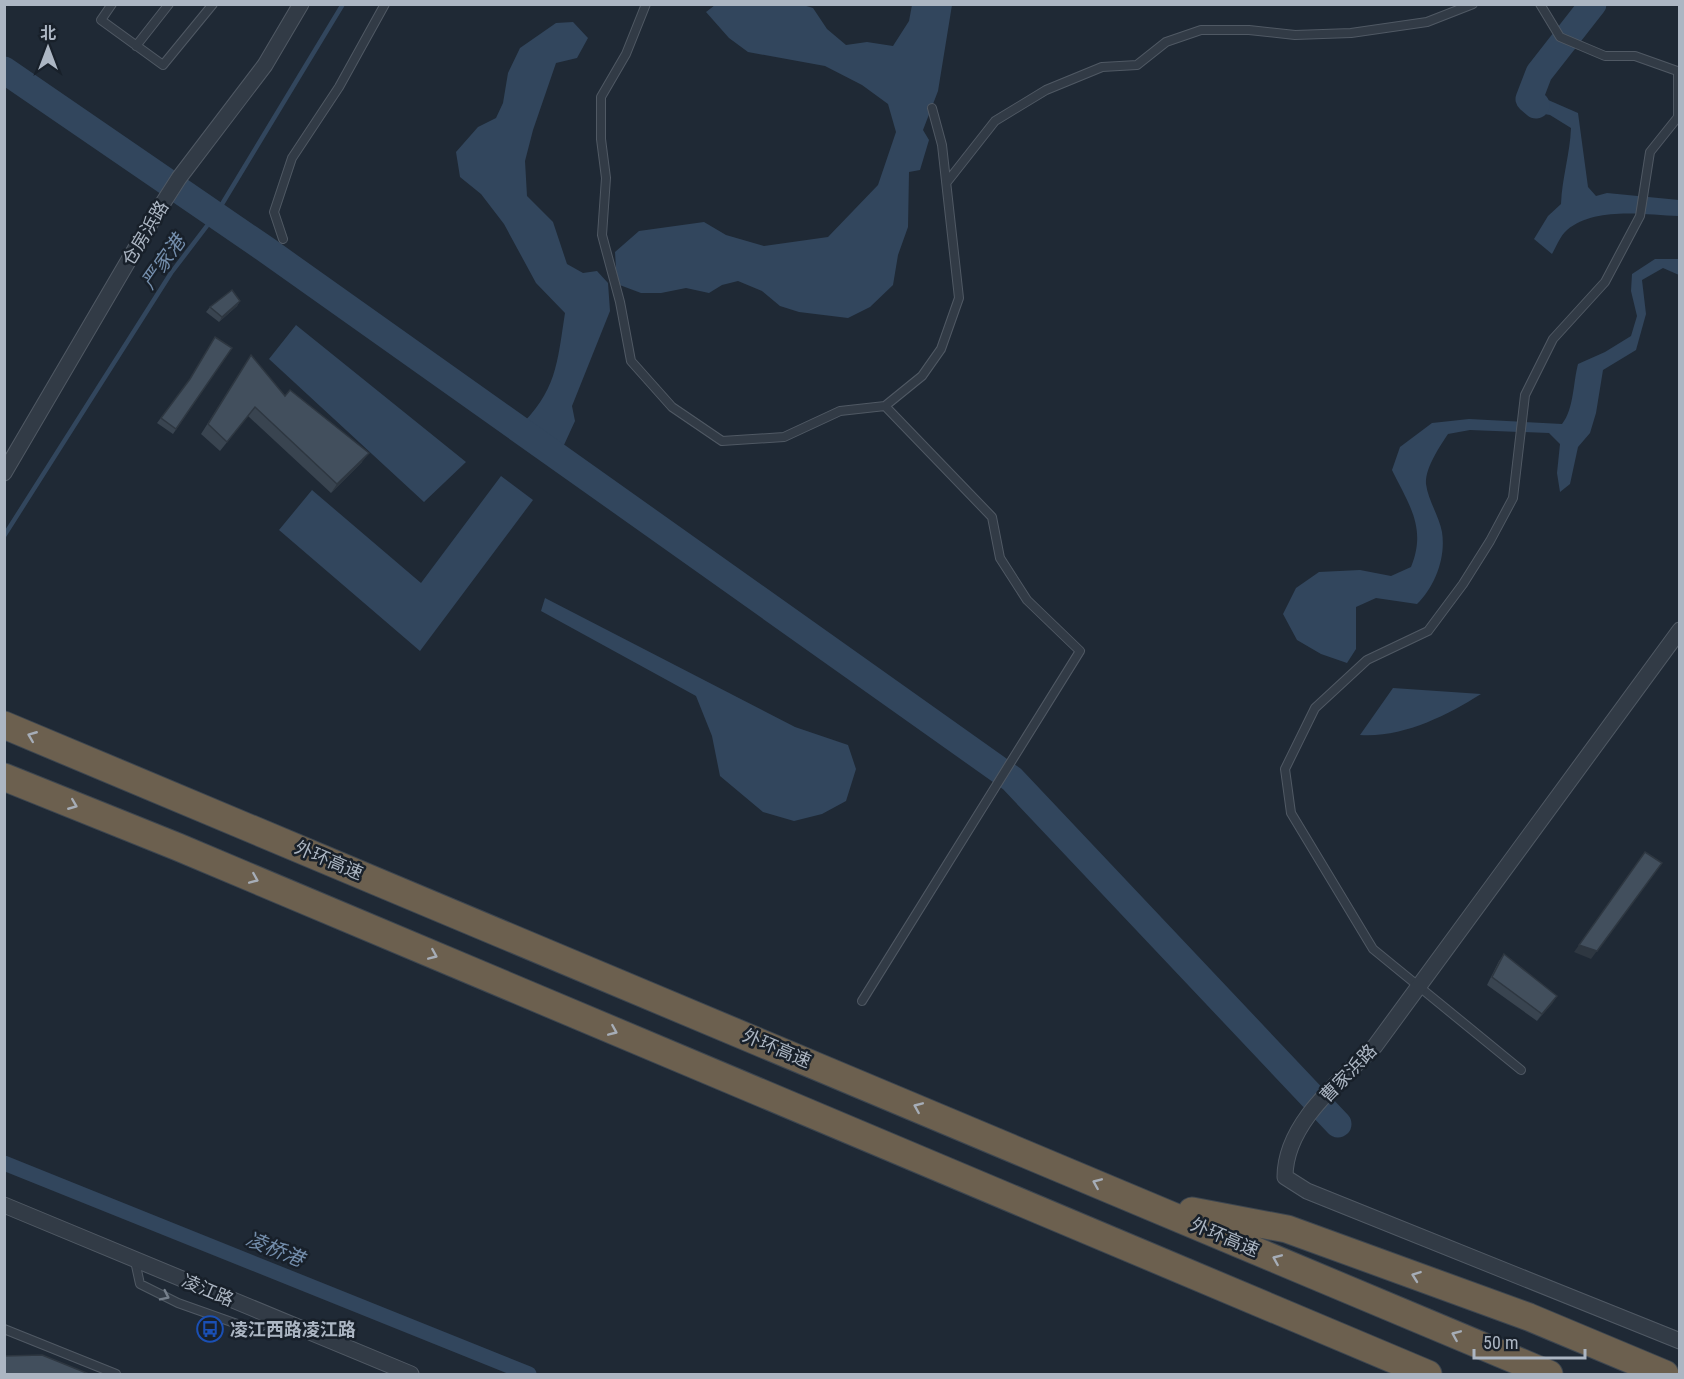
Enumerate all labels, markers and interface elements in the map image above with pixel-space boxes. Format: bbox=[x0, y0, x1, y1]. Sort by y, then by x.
north arrow bbox=[18, 18, 78, 78]
text: 北 bbox=[40, 24, 56, 43]
street label: 仓房浜路 bbox=[117, 197, 173, 269]
water label: 严家港 bbox=[136, 228, 192, 293]
one-way arrow bbox=[27, 730, 37, 743]
one-way arrow bbox=[67, 798, 78, 810]
street label: 外环高速 bbox=[292, 836, 366, 884]
one-way arrow bbox=[247, 872, 258, 884]
one-way arrow bbox=[427, 948, 438, 960]
one-way arrow bbox=[607, 1023, 618, 1035]
street label: 外环高速 bbox=[740, 1024, 814, 1072]
street label: 曹家浜路 bbox=[1315, 1040, 1381, 1106]
one-way arrow bbox=[913, 1103, 924, 1115]
one-way arrow bbox=[1093, 1178, 1104, 1190]
street label: 外环高速 bbox=[1188, 1213, 1262, 1261]
water label: 凌桥港 bbox=[243, 1227, 310, 1272]
one-way arrow bbox=[1272, 1254, 1283, 1266]
street label: 凌江路 bbox=[179, 1270, 237, 1310]
one-way arrow bbox=[1411, 1270, 1422, 1283]
one-way arrow bbox=[158, 1289, 169, 1301]
bus stop icon: 凌江西路凌江路 bbox=[195, 1314, 225, 1344]
place label: 凌江西路凌江路 bbox=[230, 1319, 356, 1340]
scale bar bbox=[1474, 1322, 1585, 1360]
one-way arrow bbox=[1452, 1330, 1463, 1342]
text: 50 m bbox=[1483, 1332, 1518, 1353]

